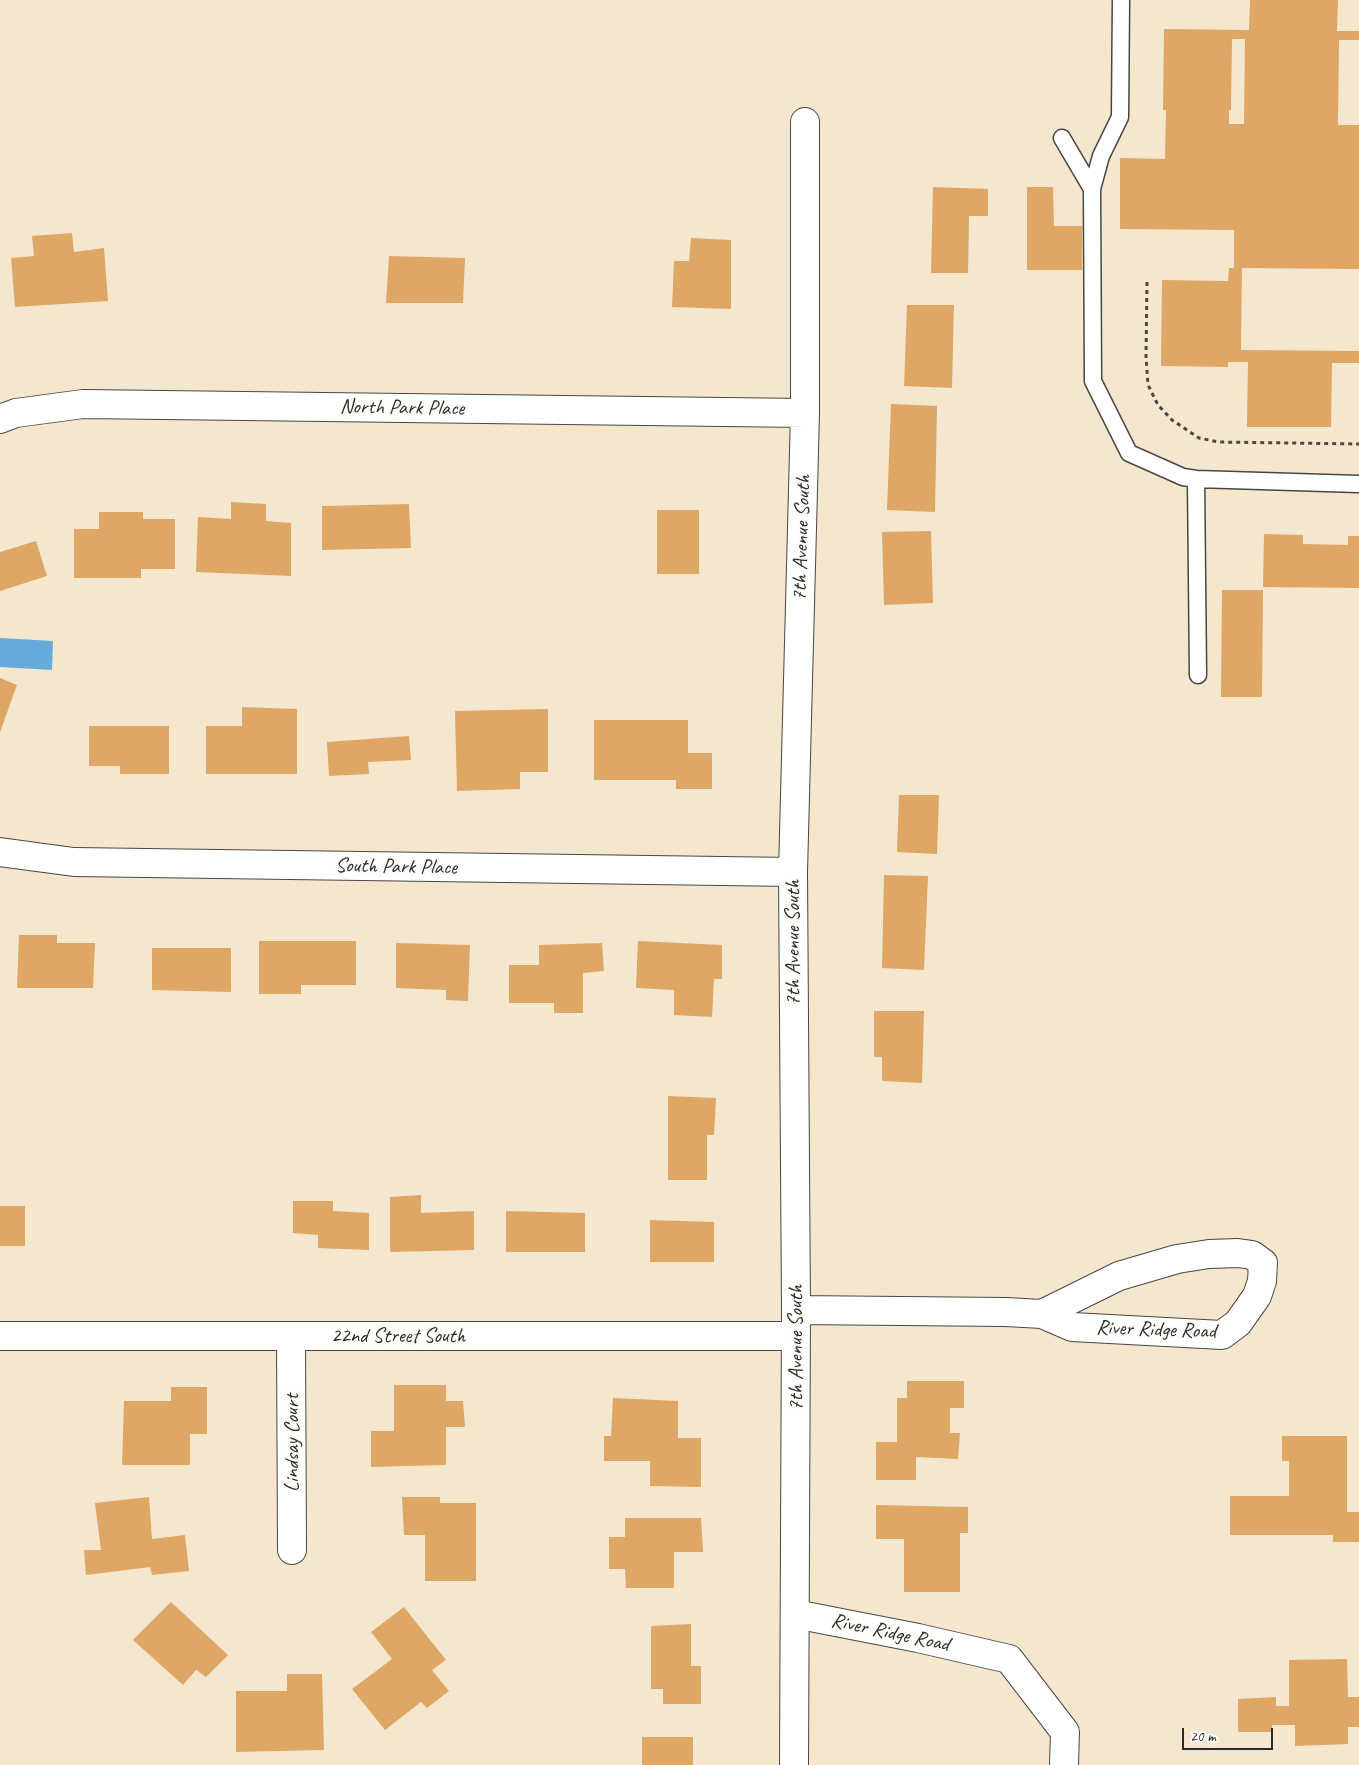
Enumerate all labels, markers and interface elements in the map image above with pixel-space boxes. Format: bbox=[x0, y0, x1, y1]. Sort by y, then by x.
street label: North Park Place bbox=[340, 394, 464, 422]
street label: 7th Avenue South bbox=[787, 475, 817, 601]
street label: South Park Place bbox=[335, 853, 457, 881]
street label: 7th Avenue South bbox=[780, 880, 806, 1006]
street label: 7th Avenue South bbox=[783, 1285, 809, 1411]
street label: River Ridge Road bbox=[1096, 1315, 1216, 1345]
street label: 22nd Street South bbox=[331, 1323, 465, 1349]
street label: Lindsay Court bbox=[279, 1394, 305, 1492]
street label: River Ridge Road bbox=[829, 1608, 951, 1658]
scale bar bbox=[1184, 1718, 1275, 1750]
text: 20 m bbox=[1190, 1727, 1216, 1746]

